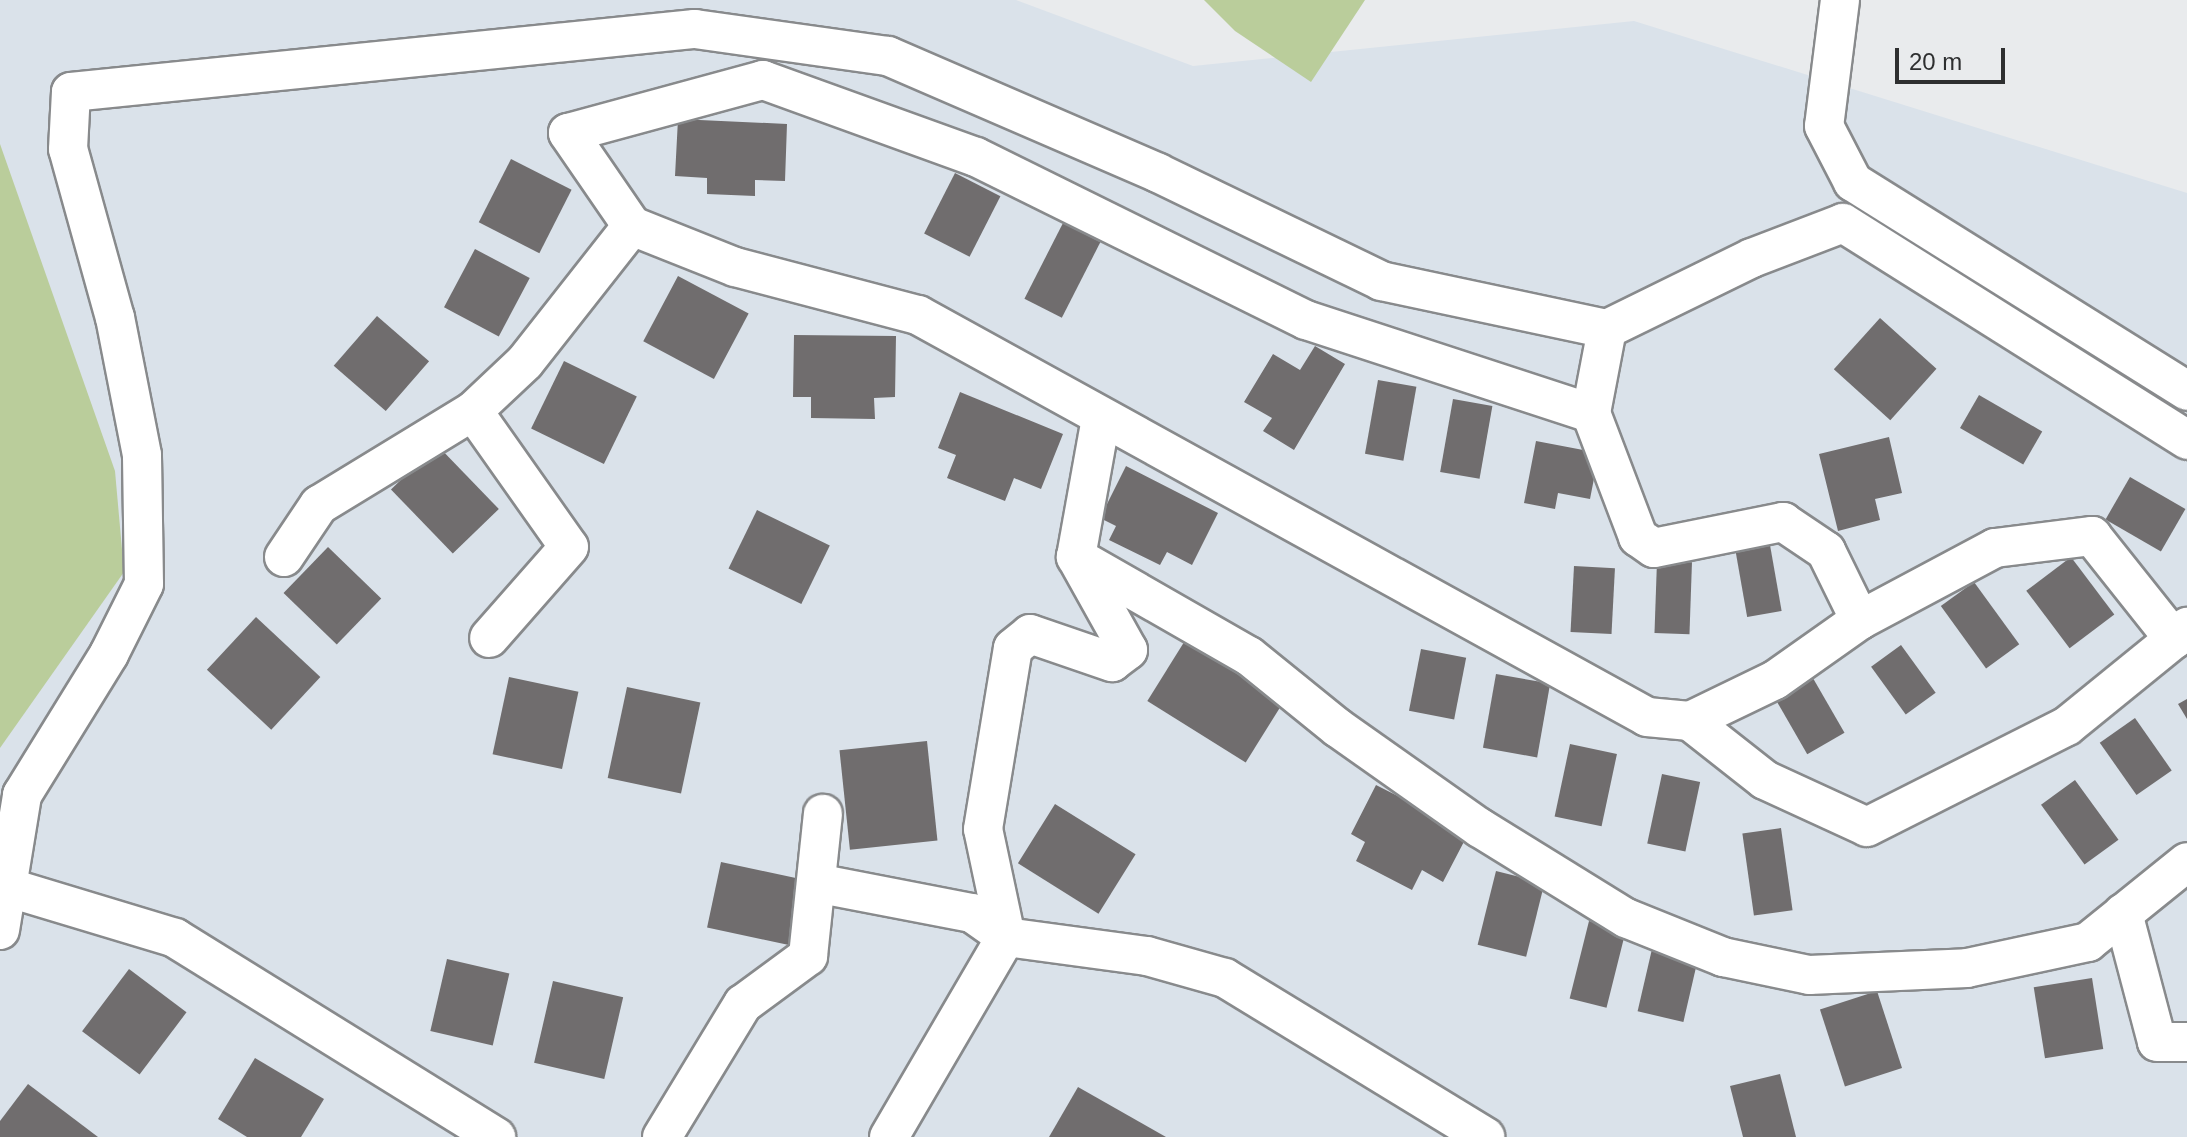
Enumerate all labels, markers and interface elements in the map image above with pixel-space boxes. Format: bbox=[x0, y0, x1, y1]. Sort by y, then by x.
scale bar bbox=[1899, 32, 2009, 82]
text: 20 m bbox=[1909, 48, 1962, 75]

